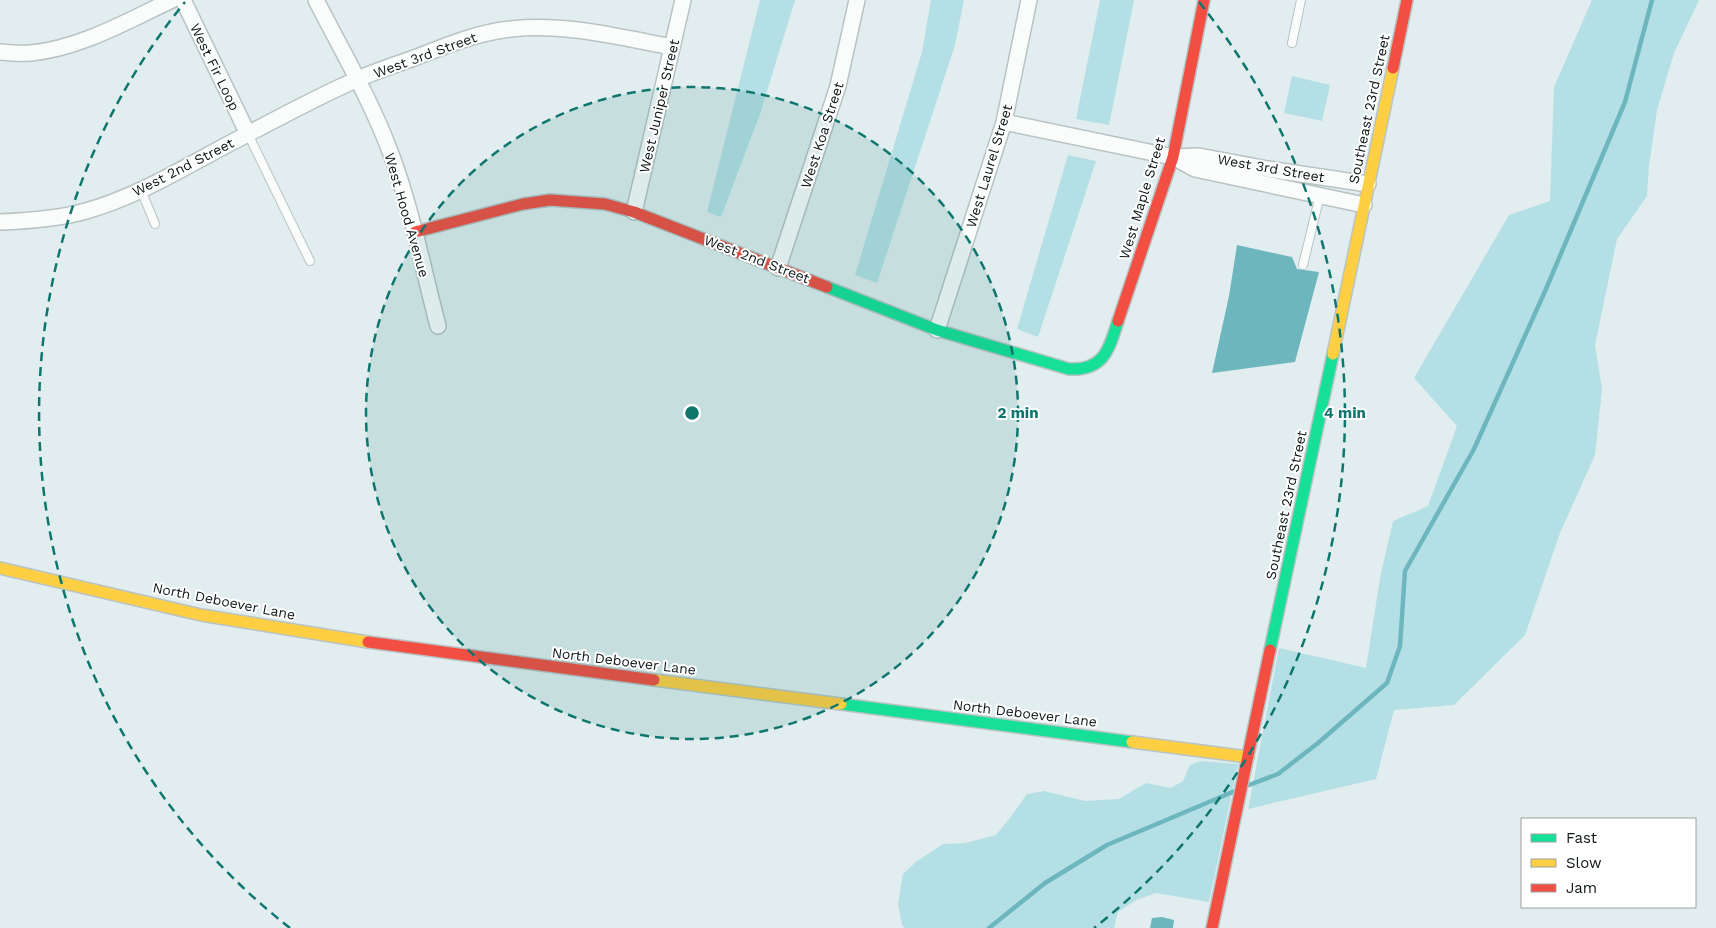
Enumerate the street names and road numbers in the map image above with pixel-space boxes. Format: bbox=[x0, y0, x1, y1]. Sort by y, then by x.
street label: West Fir Loop bbox=[187, 21, 243, 113]
street label: West 3rd Street bbox=[371, 29, 479, 81]
street label: Southeast 23rd Street bbox=[1345, 33, 1393, 185]
street label: West Juniper Street bbox=[636, 37, 682, 174]
street label: West Koa Street bbox=[797, 80, 847, 190]
street label: West Laurel Street bbox=[963, 102, 1015, 230]
street label: West 2nd Street bbox=[130, 134, 236, 199]
street label: West Maple Street bbox=[1116, 135, 1168, 261]
street label: West Hood Avenue bbox=[382, 151, 432, 279]
street label: West 3rd Street bbox=[1216, 151, 1326, 185]
street label: West 2nd Street bbox=[702, 232, 812, 287]
street label: Southeast 23rd Street bbox=[1262, 429, 1310, 581]
street label: North Deboever Lane bbox=[151, 579, 297, 623]
street label: North Deboever Lane bbox=[551, 644, 697, 678]
street label: North Deboever Lane bbox=[952, 696, 1098, 730]

